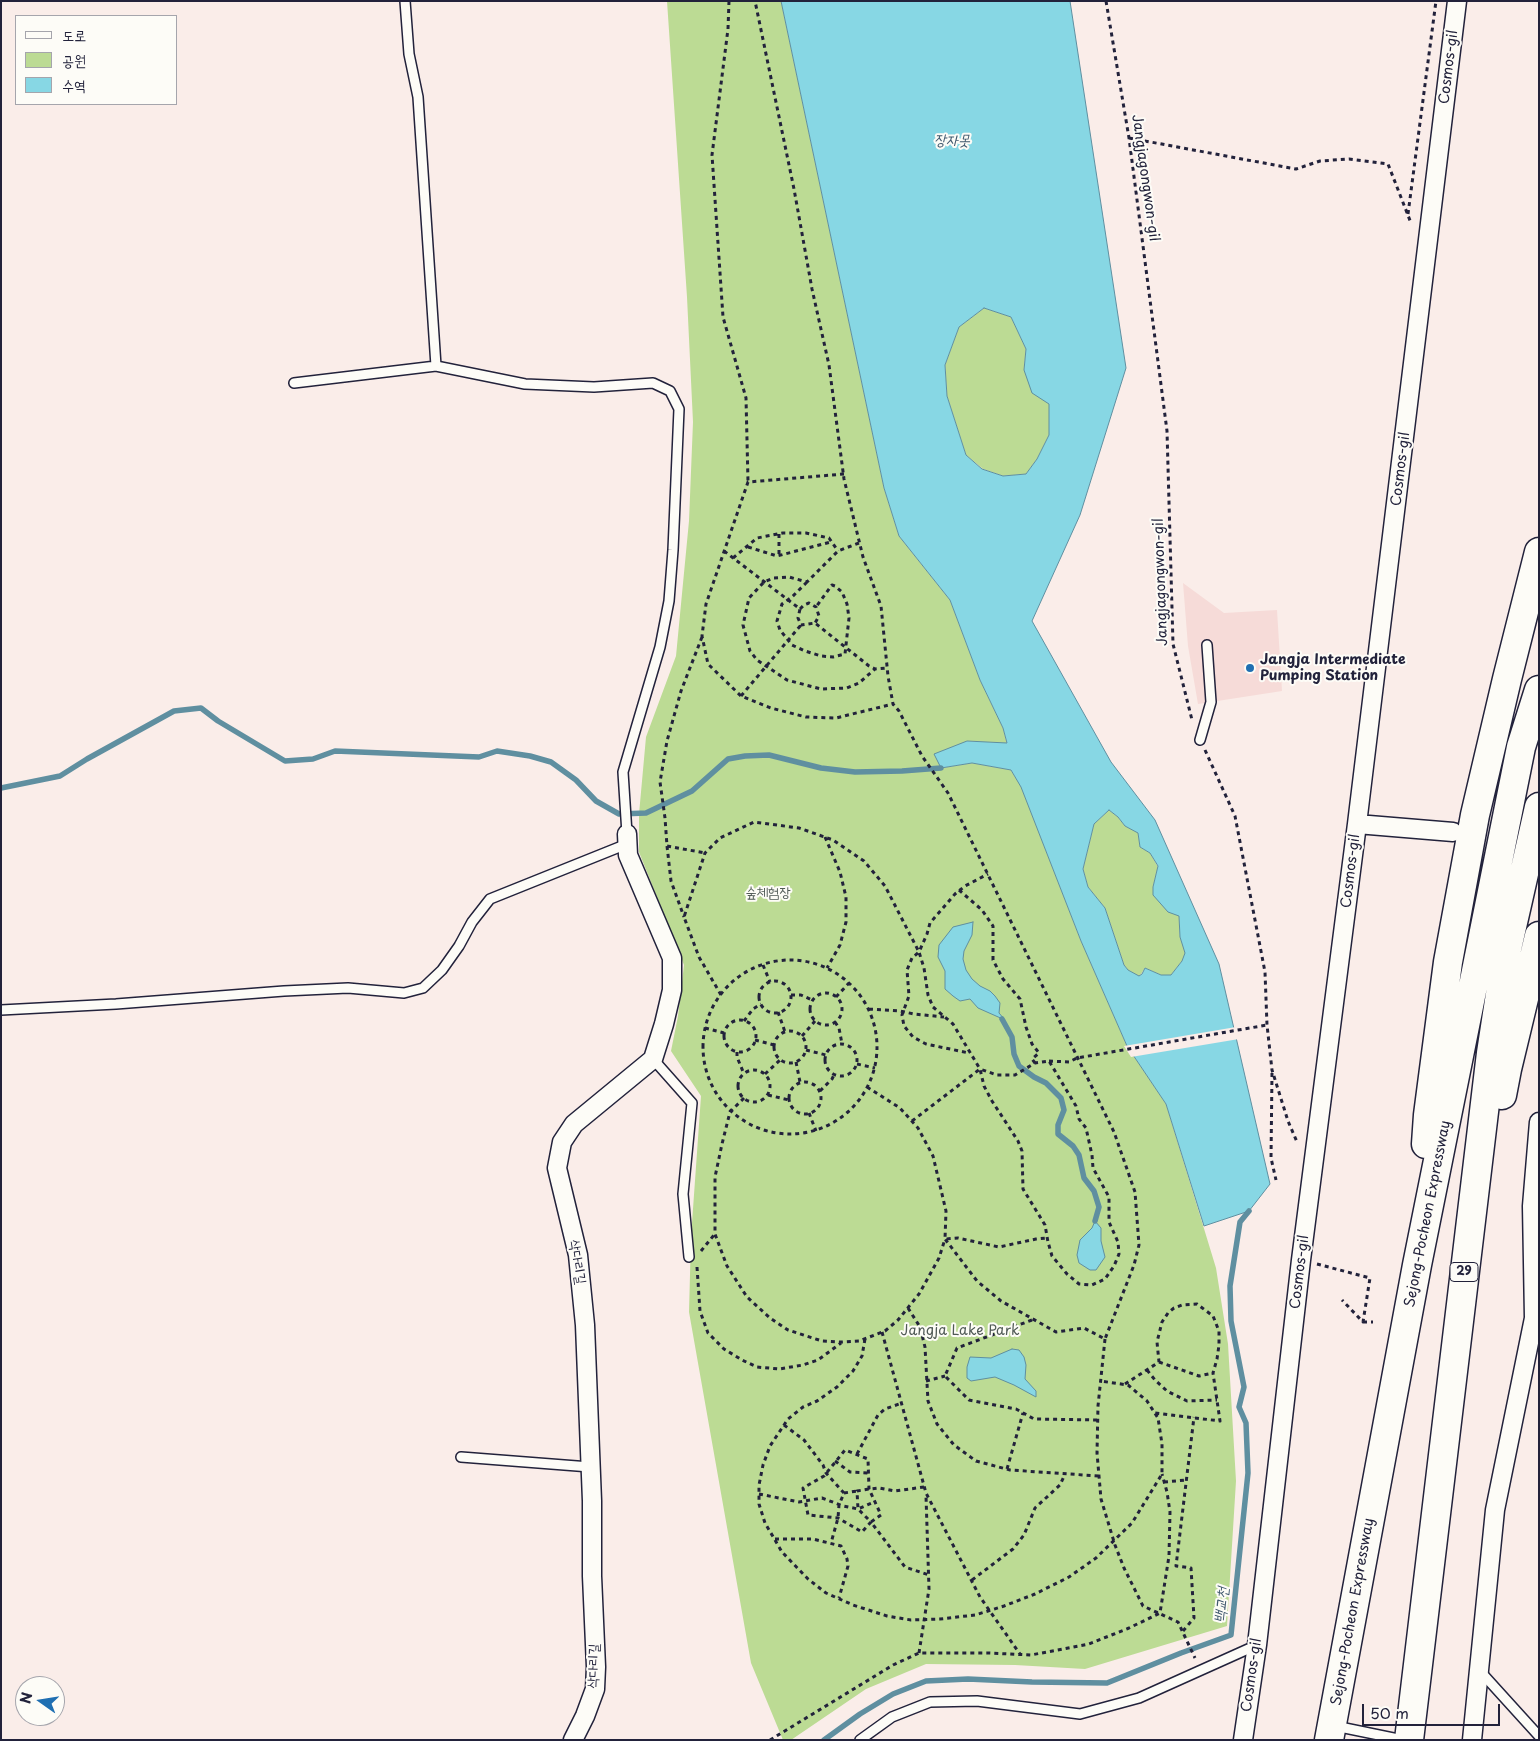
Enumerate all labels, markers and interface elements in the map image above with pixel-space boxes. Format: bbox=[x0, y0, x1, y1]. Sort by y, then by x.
legend bbox=[15, 15, 178, 105]
text: 도로 bbox=[62, 23, 86, 46]
street label: Cosmos-gil bbox=[1436, 29, 1462, 105]
text: 공원 bbox=[62, 48, 86, 71]
text: 수역 bbox=[62, 73, 86, 96]
street label: Jangjagongwon-gil bbox=[1128, 113, 1162, 243]
water label: 장자못 bbox=[934, 132, 970, 150]
street label: Cosmos-gil bbox=[1388, 431, 1414, 507]
street label: Jangjagongwon-gil bbox=[1150, 518, 1172, 646]
place label: Jangja Intermediate Pumping Station bbox=[1260, 652, 1406, 684]
marker: Jangja Intermediate Pumping Station bbox=[1244, 662, 1256, 674]
street label: Cosmos-gil bbox=[1338, 833, 1364, 909]
park label: 숲체험장 bbox=[745, 885, 791, 901]
street label: Sejong-Pocheon Expressway bbox=[1402, 1119, 1454, 1309]
street label: Cosmos-gil bbox=[1287, 1234, 1313, 1310]
street label: 삭다리길 bbox=[565, 1238, 589, 1286]
road number: 29 bbox=[1450, 1262, 1478, 1282]
park label: Jangja Lake Park bbox=[901, 1323, 1019, 1339]
street label: Sejong-Pocheon Expressway bbox=[1328, 1517, 1378, 1707]
water label: 백교천 bbox=[1211, 1586, 1233, 1624]
street label: Cosmos-gil bbox=[1238, 1637, 1266, 1713]
street label: 삭다리길 bbox=[585, 1643, 603, 1689]
north arrow bbox=[15, 1676, 65, 1726]
text: N bbox=[14, 1690, 37, 1706]
scale bar bbox=[1365, 1694, 1502, 1726]
text: 50 m bbox=[1370, 1701, 1409, 1724]

